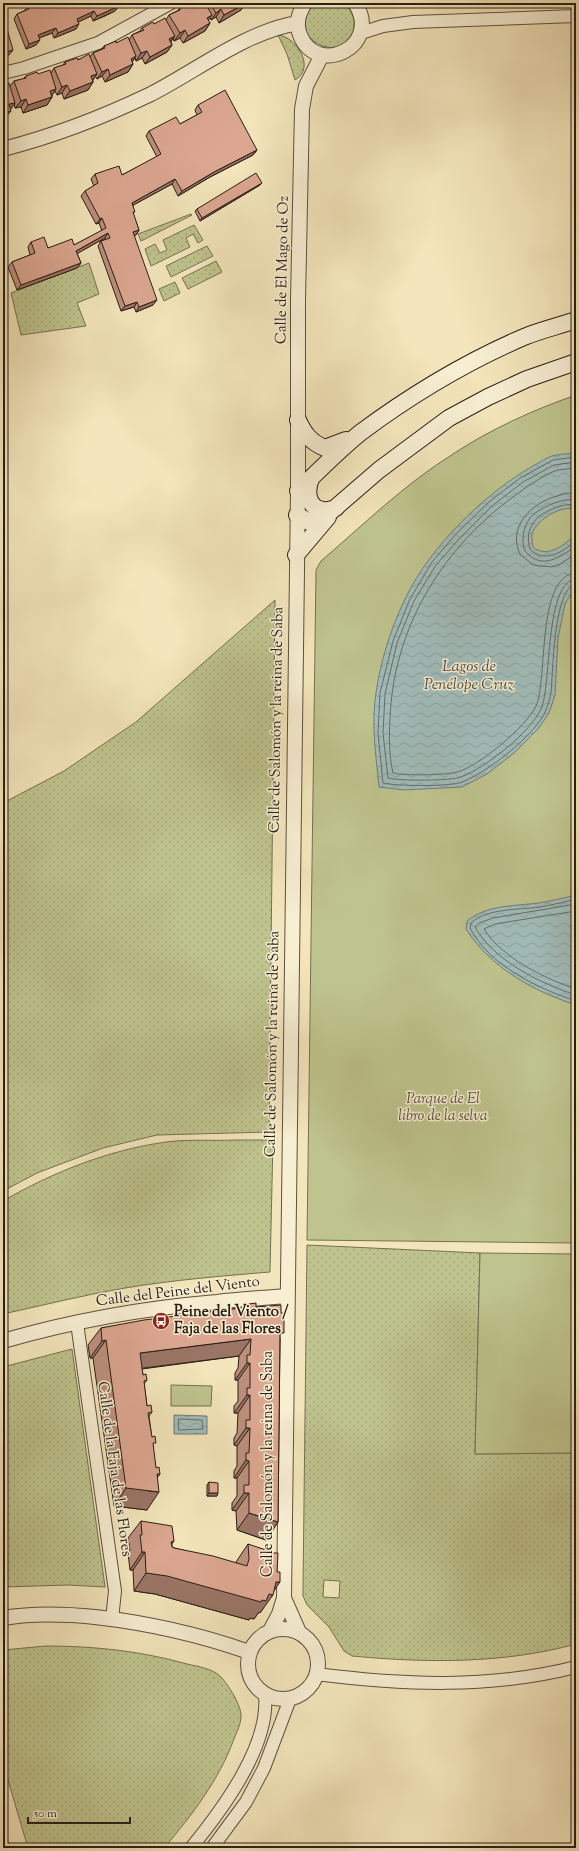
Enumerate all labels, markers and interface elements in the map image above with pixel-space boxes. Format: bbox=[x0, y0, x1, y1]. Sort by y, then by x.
street label: Calle de El Mago de Oz bbox=[271, 195, 295, 344]
street label: Calle de Salomón y la reina de Saba bbox=[265, 607, 289, 833]
water label: Lagos de Penélope Cruz bbox=[424, 656, 515, 697]
street label: Calle de Salomón y la reina de Saba bbox=[261, 931, 285, 1157]
park label: Parque de El libro de la selva bbox=[398, 1089, 488, 1127]
street label: Calle del Peine del Viento bbox=[95, 1272, 261, 1312]
place label: Peine del Viento / Faja de las Flores bbox=[174, 1302, 289, 1340]
bus stop icon: Peine del Viento / Faja de las Flores bbox=[151, 1311, 171, 1331]
street label: Calle de Salomón y la reina de Saba bbox=[258, 1351, 279, 1577]
street label: Calle de la Faja de las Flores bbox=[91, 1380, 137, 1558]
scale bar bbox=[28, 1799, 130, 1825]
text: 50 m bbox=[33, 1805, 57, 1823]

